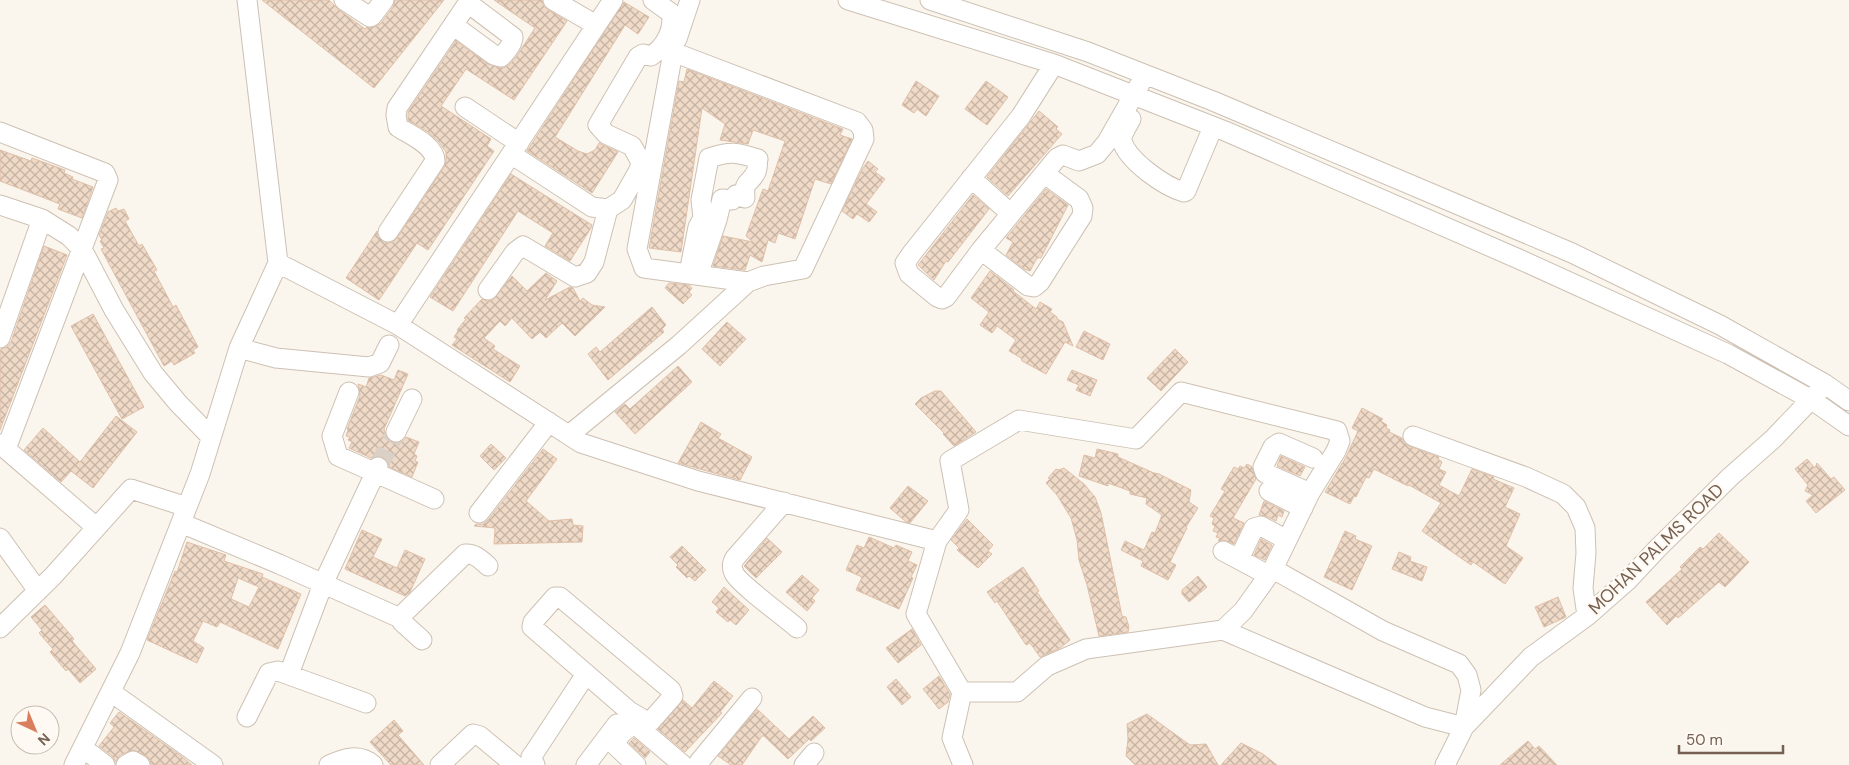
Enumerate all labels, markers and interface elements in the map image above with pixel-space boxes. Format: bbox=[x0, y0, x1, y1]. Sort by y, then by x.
street label: MOHAN PALMS ROAD bbox=[1583, 478, 1729, 620]
north arrow bbox=[10, 705, 60, 755]
scale bar bbox=[1679, 722, 1783, 754]
text: N bbox=[34, 729, 54, 749]
text: 50 m bbox=[1686, 730, 1723, 750]

